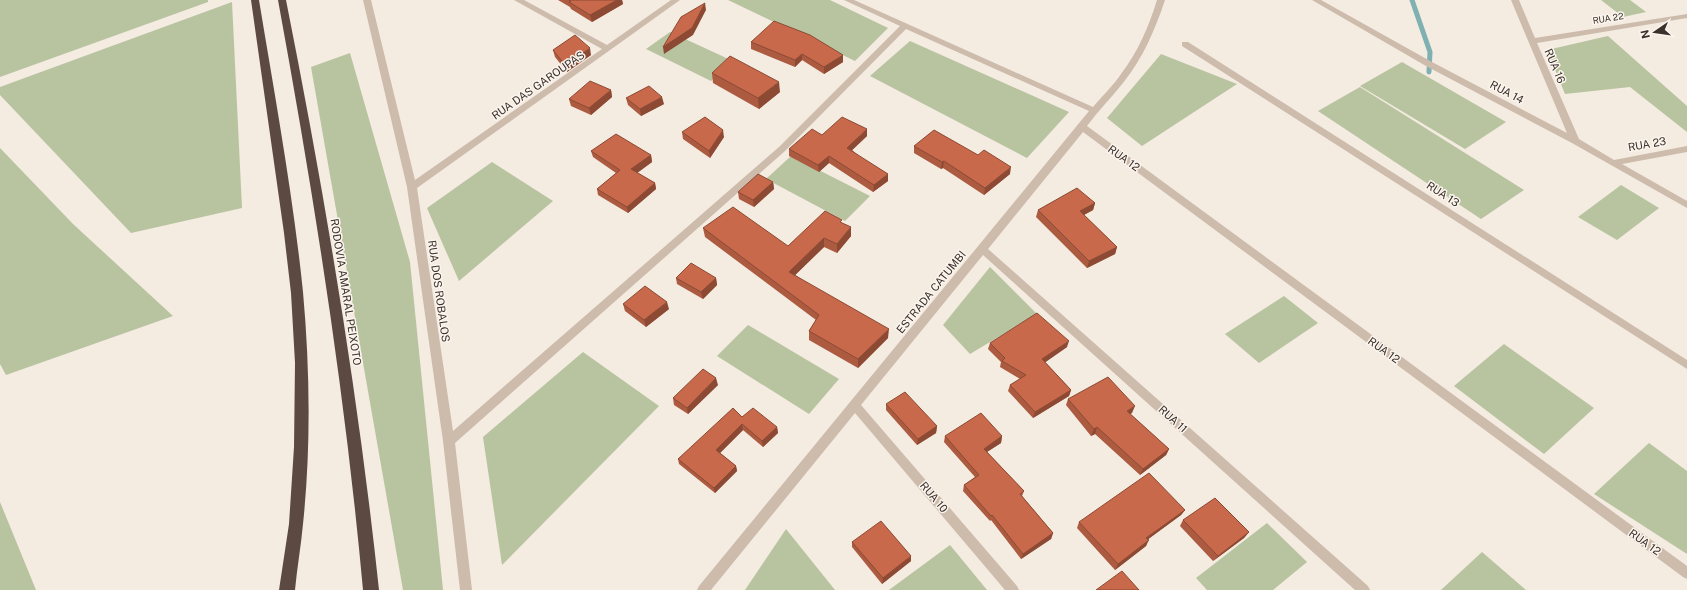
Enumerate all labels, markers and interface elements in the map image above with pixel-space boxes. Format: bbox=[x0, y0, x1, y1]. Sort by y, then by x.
street label: RUA 22 bbox=[1592, 10, 1624, 26]
north arrow bbox=[1635, 12, 1675, 52]
text: N bbox=[1638, 29, 1652, 40]
street label: RUA 16 bbox=[1542, 47, 1568, 85]
street label: RUA DAS GAROUPAS bbox=[489, 48, 587, 122]
street label: RUA 14 bbox=[1488, 78, 1526, 106]
street label: RUA 23 bbox=[1627, 135, 1667, 153]
street label: RUA 12 bbox=[1106, 143, 1142, 174]
street label: RUA 13 bbox=[1424, 179, 1462, 209]
street label: RODOVIA AMARAL PEIXOTO bbox=[328, 218, 364, 366]
street label: RUA DOS ROBALOS bbox=[426, 239, 452, 343]
street label: ESTRADA CATUMBI bbox=[894, 248, 968, 336]
street label: RUA 12 bbox=[1366, 335, 1402, 366]
street label: RUA 11 bbox=[1156, 403, 1190, 435]
street label: RUA 10 bbox=[918, 479, 950, 515]
street label: RUA 12 bbox=[1627, 527, 1663, 558]

